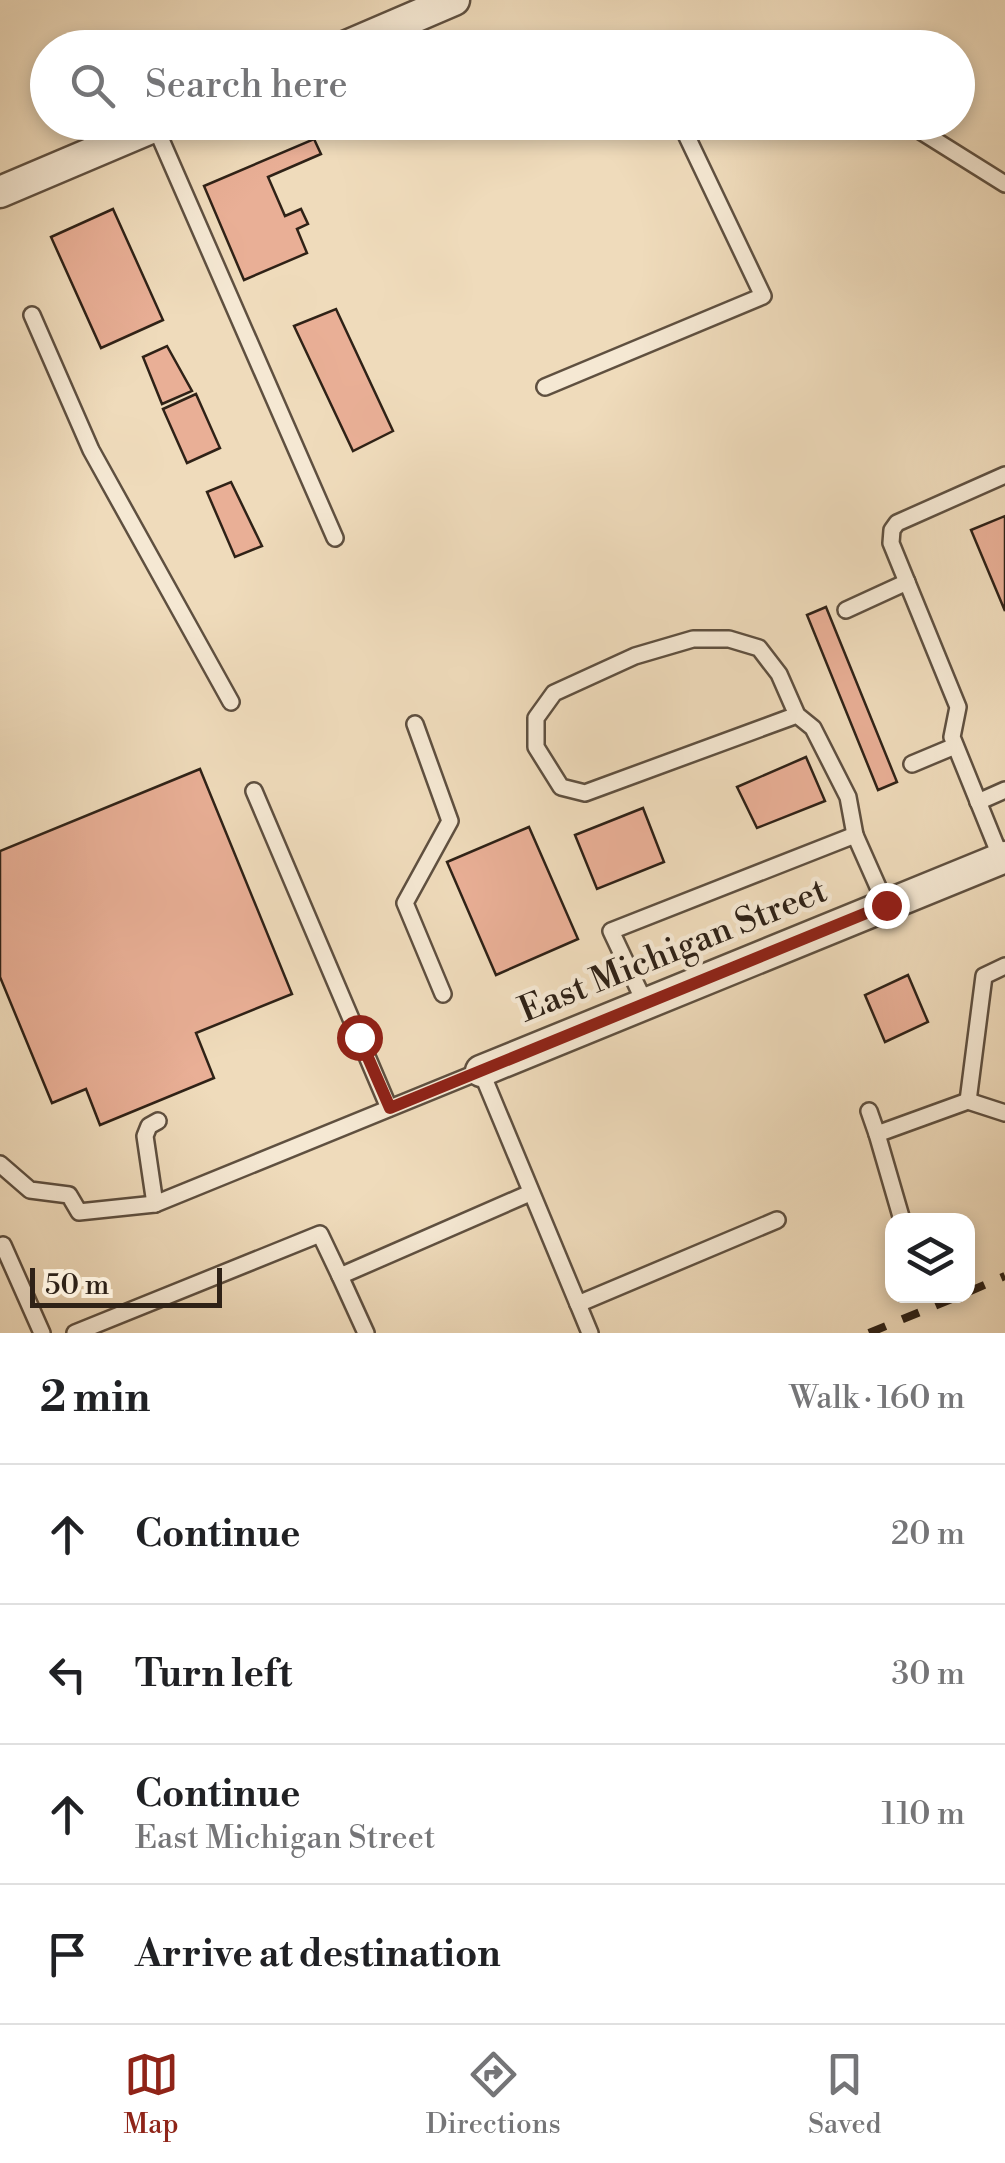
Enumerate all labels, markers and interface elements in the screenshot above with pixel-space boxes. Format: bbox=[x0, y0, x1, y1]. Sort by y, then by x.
search box bbox=[30, 30, 975, 140]
icon: search bbox=[65, 58, 120, 113]
text: Search here bbox=[145, 62, 348, 109]
street label: East Michigan Street bbox=[513, 870, 833, 1032]
route end bbox=[864, 883, 910, 929]
route start bbox=[337, 1015, 383, 1061]
map controls bbox=[885, 1213, 975, 1303]
button: layers bbox=[885, 1213, 975, 1303]
scale bar bbox=[30, 1263, 222, 1308]
text: 50 m bbox=[45, 1268, 109, 1303]
text: 2 min bbox=[40, 1372, 150, 1425]
text: Walk · 160 m bbox=[789, 1378, 965, 1418]
icon: ahead bbox=[40, 1507, 95, 1562]
text: Continue bbox=[135, 1511, 300, 1558]
text: 20 m bbox=[891, 1514, 965, 1554]
icon: left bbox=[40, 1647, 95, 1702]
text: Turn left bbox=[135, 1651, 292, 1698]
text: 30 m bbox=[891, 1654, 965, 1694]
text: Continue bbox=[135, 1771, 300, 1818]
icon: ahead bbox=[40, 1787, 95, 1842]
text: 110 m bbox=[882, 1794, 965, 1834]
text: East Michigan Street bbox=[135, 1818, 435, 1858]
icon: arrive bbox=[40, 1927, 95, 1982]
text: Arrive at destination bbox=[135, 1931, 501, 1978]
tab: Map bbox=[124, 2047, 179, 2142]
tab: Directions bbox=[426, 2047, 561, 2142]
tab: Saved bbox=[808, 2047, 881, 2142]

